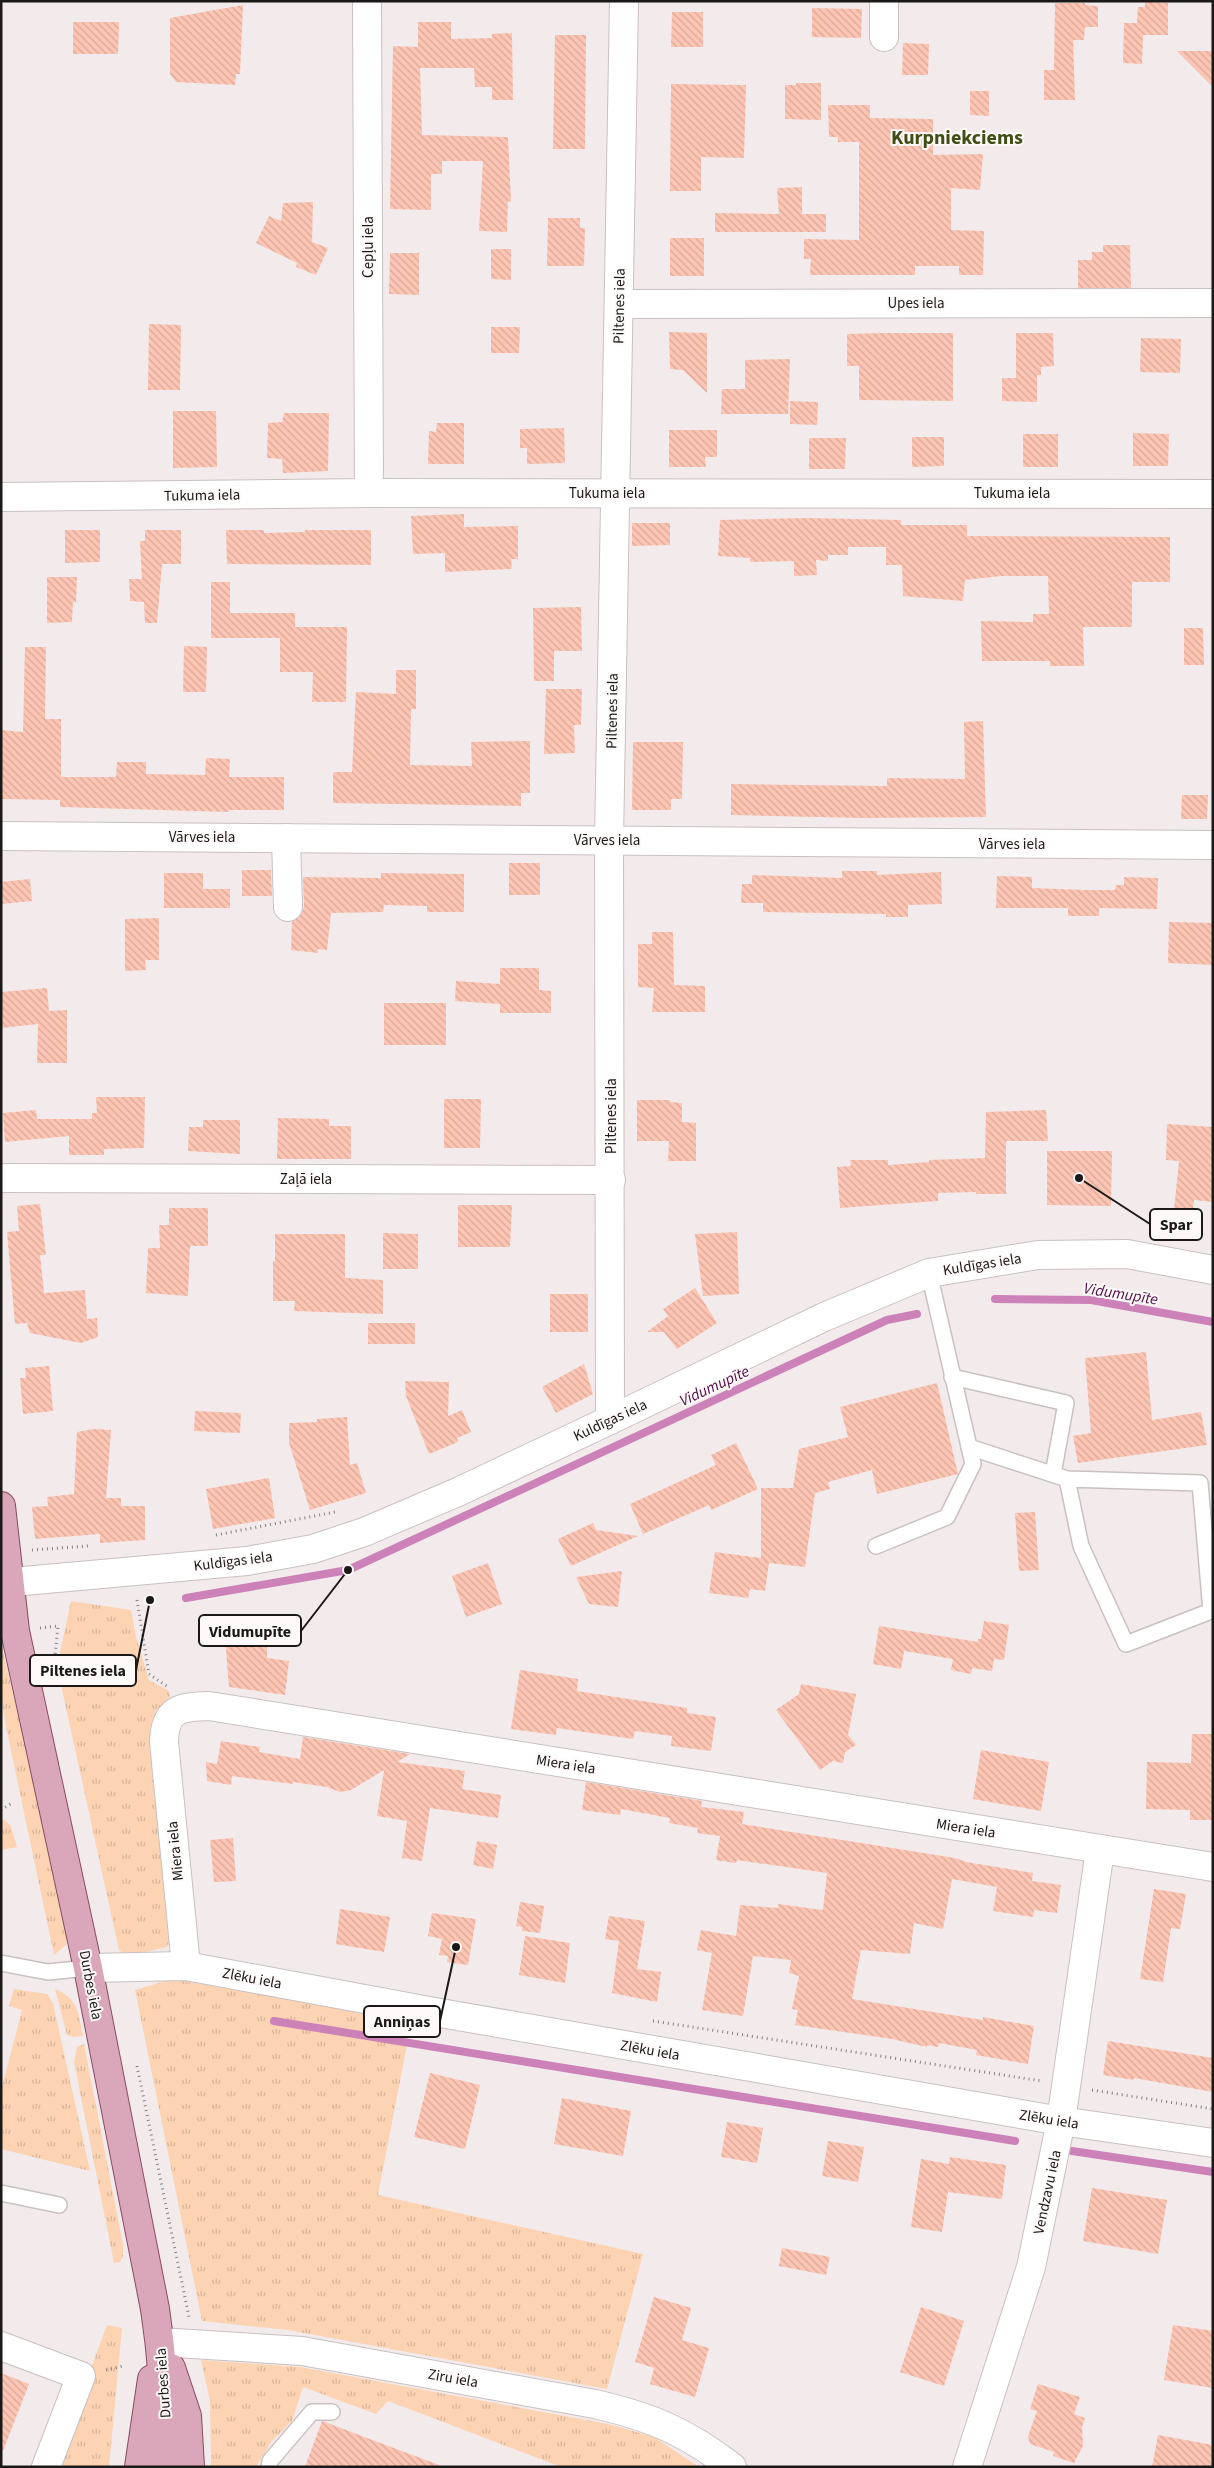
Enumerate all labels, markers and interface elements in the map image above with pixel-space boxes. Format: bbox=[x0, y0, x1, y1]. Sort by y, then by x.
district label: Kurpniekciems bbox=[891, 124, 1023, 152]
street label: Cepļu iela bbox=[358, 216, 379, 278]
street label: Piltenes iela bbox=[608, 268, 631, 344]
street label: Upes iela bbox=[887, 293, 945, 314]
street label: Tukuma iela bbox=[569, 483, 645, 504]
street label: Tukuma iela bbox=[974, 483, 1050, 504]
street label: Tukuma iela bbox=[164, 484, 240, 507]
street label: Piltenes iela bbox=[601, 673, 624, 749]
street label: Vārves iela bbox=[169, 827, 235, 848]
street label: Vārves iela bbox=[574, 830, 640, 851]
street label: Vārves iela bbox=[979, 834, 1045, 855]
street label: Piltenes iela bbox=[601, 1078, 622, 1154]
street label: Zaļā iela bbox=[280, 1169, 332, 1190]
callout: Spar bbox=[1150, 1209, 1202, 1240]
text: Spar bbox=[1160, 1214, 1193, 1236]
street label: Kuldīgas iela bbox=[941, 1248, 1023, 1281]
water label: Vidumupīte bbox=[1082, 1277, 1160, 1311]
water label: Vidumupīte bbox=[676, 1360, 753, 1412]
street label: Kuldīgas iela bbox=[570, 1394, 651, 1447]
street label: Kuldīgas iela bbox=[192, 1546, 274, 1577]
callout: Vidumupīte bbox=[199, 1615, 301, 1646]
text: Vidumupīte bbox=[208, 1621, 291, 1643]
callout: Piltenes iela bbox=[30, 1655, 136, 1686]
text: Piltenes iela bbox=[40, 1660, 126, 1682]
street label: Miera iela bbox=[535, 1749, 597, 1780]
street label: Miera iela bbox=[935, 1813, 997, 1844]
street label: Miera iela bbox=[162, 1820, 189, 1882]
street label: Durbes iela bbox=[74, 1949, 108, 2022]
street label: Zlēku iela bbox=[220, 1962, 283, 1995]
callout: Anniņas bbox=[364, 2006, 440, 2037]
text: Anniņas bbox=[373, 2011, 430, 2033]
street label: Zlēku iela bbox=[618, 2035, 681, 2066]
street label: Zlēku iela bbox=[1018, 2104, 1080, 2135]
street label: Vendzavu iela bbox=[1028, 2148, 1067, 2236]
street label: Durbes iela bbox=[151, 2347, 176, 2419]
street label: Ziru iela bbox=[426, 2364, 480, 2393]

